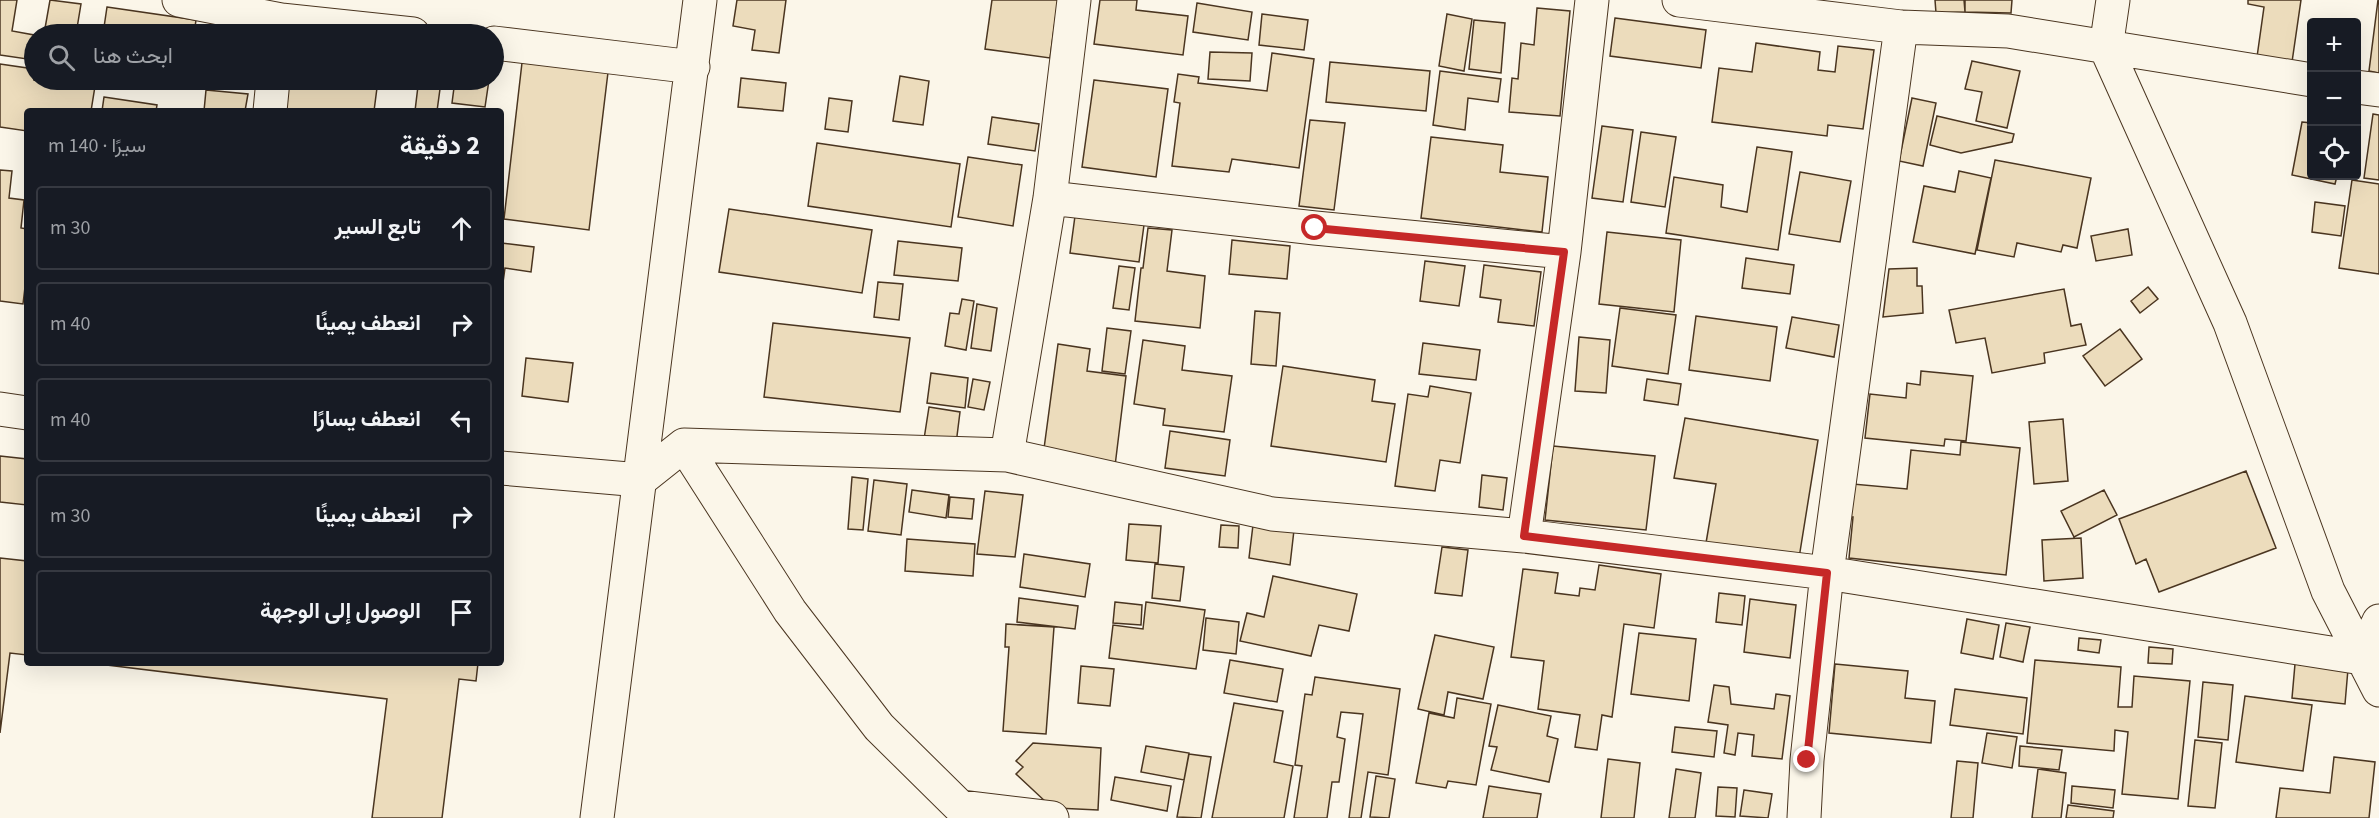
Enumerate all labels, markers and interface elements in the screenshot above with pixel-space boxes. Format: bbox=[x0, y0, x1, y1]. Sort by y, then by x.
map controls bbox=[2307, 18, 2361, 180]
button: + bbox=[2307, 18, 2361, 72]
search box bbox=[24, 24, 504, 90]
text: ابحث هنا bbox=[93, 40, 173, 72]
icon: search bbox=[45, 41, 78, 74]
button: − bbox=[2307, 72, 2361, 126]
button: locate bbox=[2307, 126, 2361, 180]
text: 2 دقيقة bbox=[400, 127, 480, 164]
text: سيرًا · 140 m bbox=[48, 132, 146, 160]
text: تابع السير bbox=[335, 211, 421, 243]
icon: ahead bbox=[445, 212, 478, 245]
text: 30 m bbox=[50, 214, 90, 242]
route start bbox=[1301, 214, 1327, 240]
text: انعطف يمينًا bbox=[315, 307, 421, 339]
icon: right bbox=[445, 308, 478, 341]
text: 40 m bbox=[50, 310, 90, 338]
text: انعطف يسارًا bbox=[312, 403, 421, 435]
icon: left bbox=[445, 404, 478, 437]
text: 40 m bbox=[50, 406, 90, 434]
text: انعطف يمينًا bbox=[315, 499, 421, 531]
icon: right bbox=[445, 500, 478, 533]
text: 30 m bbox=[50, 502, 90, 530]
text: الوصول إلى الوجهة bbox=[260, 595, 421, 627]
icon: arrive bbox=[445, 596, 478, 629]
route end bbox=[1793, 746, 1819, 772]

